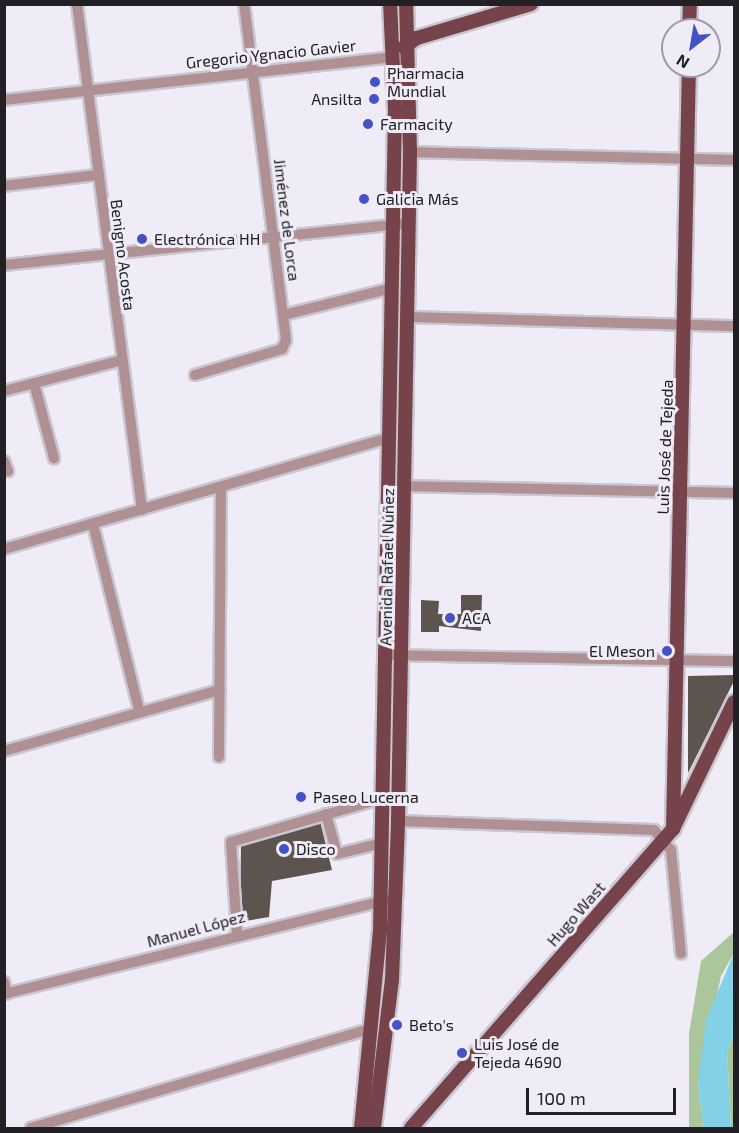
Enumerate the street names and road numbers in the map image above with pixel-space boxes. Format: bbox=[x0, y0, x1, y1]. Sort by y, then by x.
street label: Gregorio Ygnacio Gavier bbox=[185, 35, 357, 73]
street label: Jiménez de Lorca bbox=[270, 158, 304, 282]
street label: Benigno Acosta bbox=[107, 198, 139, 312]
street label: Luis José de Tejeda bbox=[653, 379, 677, 515]
street label: Avenida Rafael Núñez bbox=[376, 488, 398, 646]
street label: Hugo Wast bbox=[543, 878, 609, 950]
street label: Manuel López bbox=[145, 907, 247, 951]

